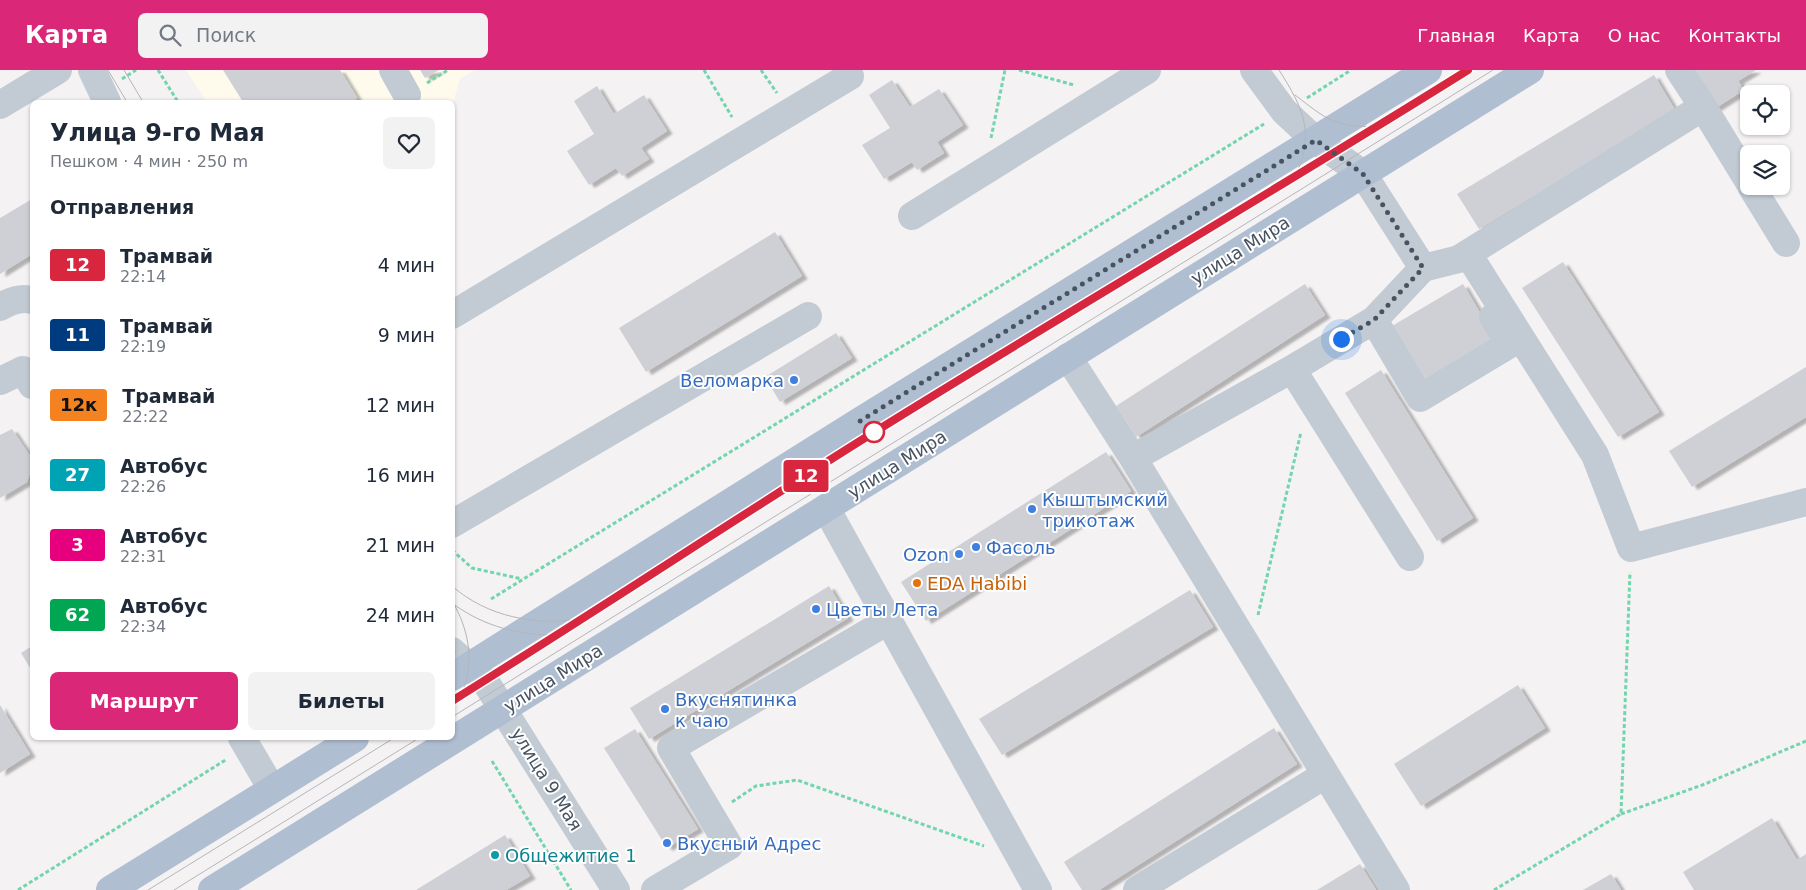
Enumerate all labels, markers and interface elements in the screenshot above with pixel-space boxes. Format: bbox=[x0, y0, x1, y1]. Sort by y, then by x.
search box bbox=[138, 13, 488, 58]
text: Карта bbox=[25, 21, 108, 49]
icon: search bbox=[156, 21, 184, 49]
text: Поиск bbox=[196, 24, 256, 46]
text: Главная bbox=[1417, 25, 1495, 46]
text: Карта bbox=[1523, 25, 1580, 46]
text: О нас bbox=[1608, 25, 1660, 46]
text: Контакты bbox=[1688, 25, 1781, 46]
map controls bbox=[1740, 85, 1790, 195]
button: locate bbox=[1740, 85, 1790, 135]
button: heart bbox=[383, 117, 435, 169]
text: Улица 9-го Мая bbox=[50, 119, 265, 147]
button: layers bbox=[1740, 145, 1790, 195]
text: Пешком · 4 мин · 250 m bbox=[50, 152, 248, 171]
text: Отправления bbox=[50, 196, 194, 218]
street label: улица Мира bbox=[1187, 211, 1293, 289]
text: Трамвай bbox=[120, 245, 213, 267]
text: 12 bbox=[65, 254, 90, 275]
text: 4 мин bbox=[378, 254, 435, 276]
text: 22:14 bbox=[120, 267, 166, 286]
text: Трамвай bbox=[120, 315, 213, 337]
text: 11 bbox=[65, 324, 90, 345]
text: 9 мин bbox=[378, 324, 435, 346]
your location bbox=[1329, 327, 1354, 352]
text: 22:19 bbox=[120, 337, 166, 356]
place label: Веломарка bbox=[680, 370, 784, 391]
marker: Веломарка bbox=[788, 374, 800, 386]
text: Трамвай bbox=[122, 385, 215, 407]
text: 12к bbox=[60, 394, 97, 415]
text: 12 мин bbox=[366, 394, 435, 416]
text: 22:22 bbox=[122, 407, 168, 426]
unlabelled marker bbox=[863, 421, 885, 443]
street label: улица Мира bbox=[844, 425, 950, 503]
text: Автобус bbox=[120, 455, 208, 477]
line badge: 12 bbox=[784, 460, 828, 492]
text: 27 bbox=[65, 464, 90, 485]
text: 16 мин bbox=[366, 464, 435, 486]
text: 12 bbox=[793, 465, 819, 486]
text: 22:26 bbox=[120, 477, 166, 496]
place label: Кыштымский трикотаж bbox=[1042, 489, 1168, 531]
marker: Кыштымский трикотаж bbox=[1026, 503, 1038, 515]
text: Автобус bbox=[120, 525, 208, 547]
text: 3 bbox=[71, 534, 84, 555]
text: 21 мин bbox=[366, 534, 435, 556]
place label: Фасоль bbox=[986, 537, 1056, 558]
marker: Фасоль bbox=[970, 541, 982, 553]
place label: Ozon bbox=[903, 544, 949, 565]
text: 22:31 bbox=[120, 547, 166, 566]
marker: Ozon bbox=[953, 548, 965, 560]
place label: EDA Habibi bbox=[927, 573, 1027, 594]
marker: EDA Habibi bbox=[911, 577, 923, 589]
text: Автобус bbox=[120, 595, 208, 617]
place label: Цветы Лета bbox=[826, 599, 938, 620]
marker: Цветы Лета bbox=[810, 603, 822, 615]
text: 62 bbox=[65, 604, 90, 625]
text: 24 мин bbox=[366, 604, 435, 626]
text: 22:34 bbox=[120, 617, 166, 636]
street label: улица Мира bbox=[500, 639, 606, 717]
button: Маршрут bbox=[50, 672, 238, 730]
button: Билеты bbox=[248, 672, 435, 730]
place label: Вкуснятинка к чаю bbox=[675, 689, 797, 731]
marker: Вкуснятинка к чаю bbox=[659, 703, 671, 715]
street label: улица 9 Мая bbox=[507, 724, 587, 834]
place label: Вкусный Адрес bbox=[677, 833, 821, 854]
marker: Вкусный Адрес bbox=[661, 837, 673, 849]
place label: Общежитие 1 bbox=[505, 845, 637, 866]
marker: Общежитие 1 bbox=[489, 849, 501, 861]

